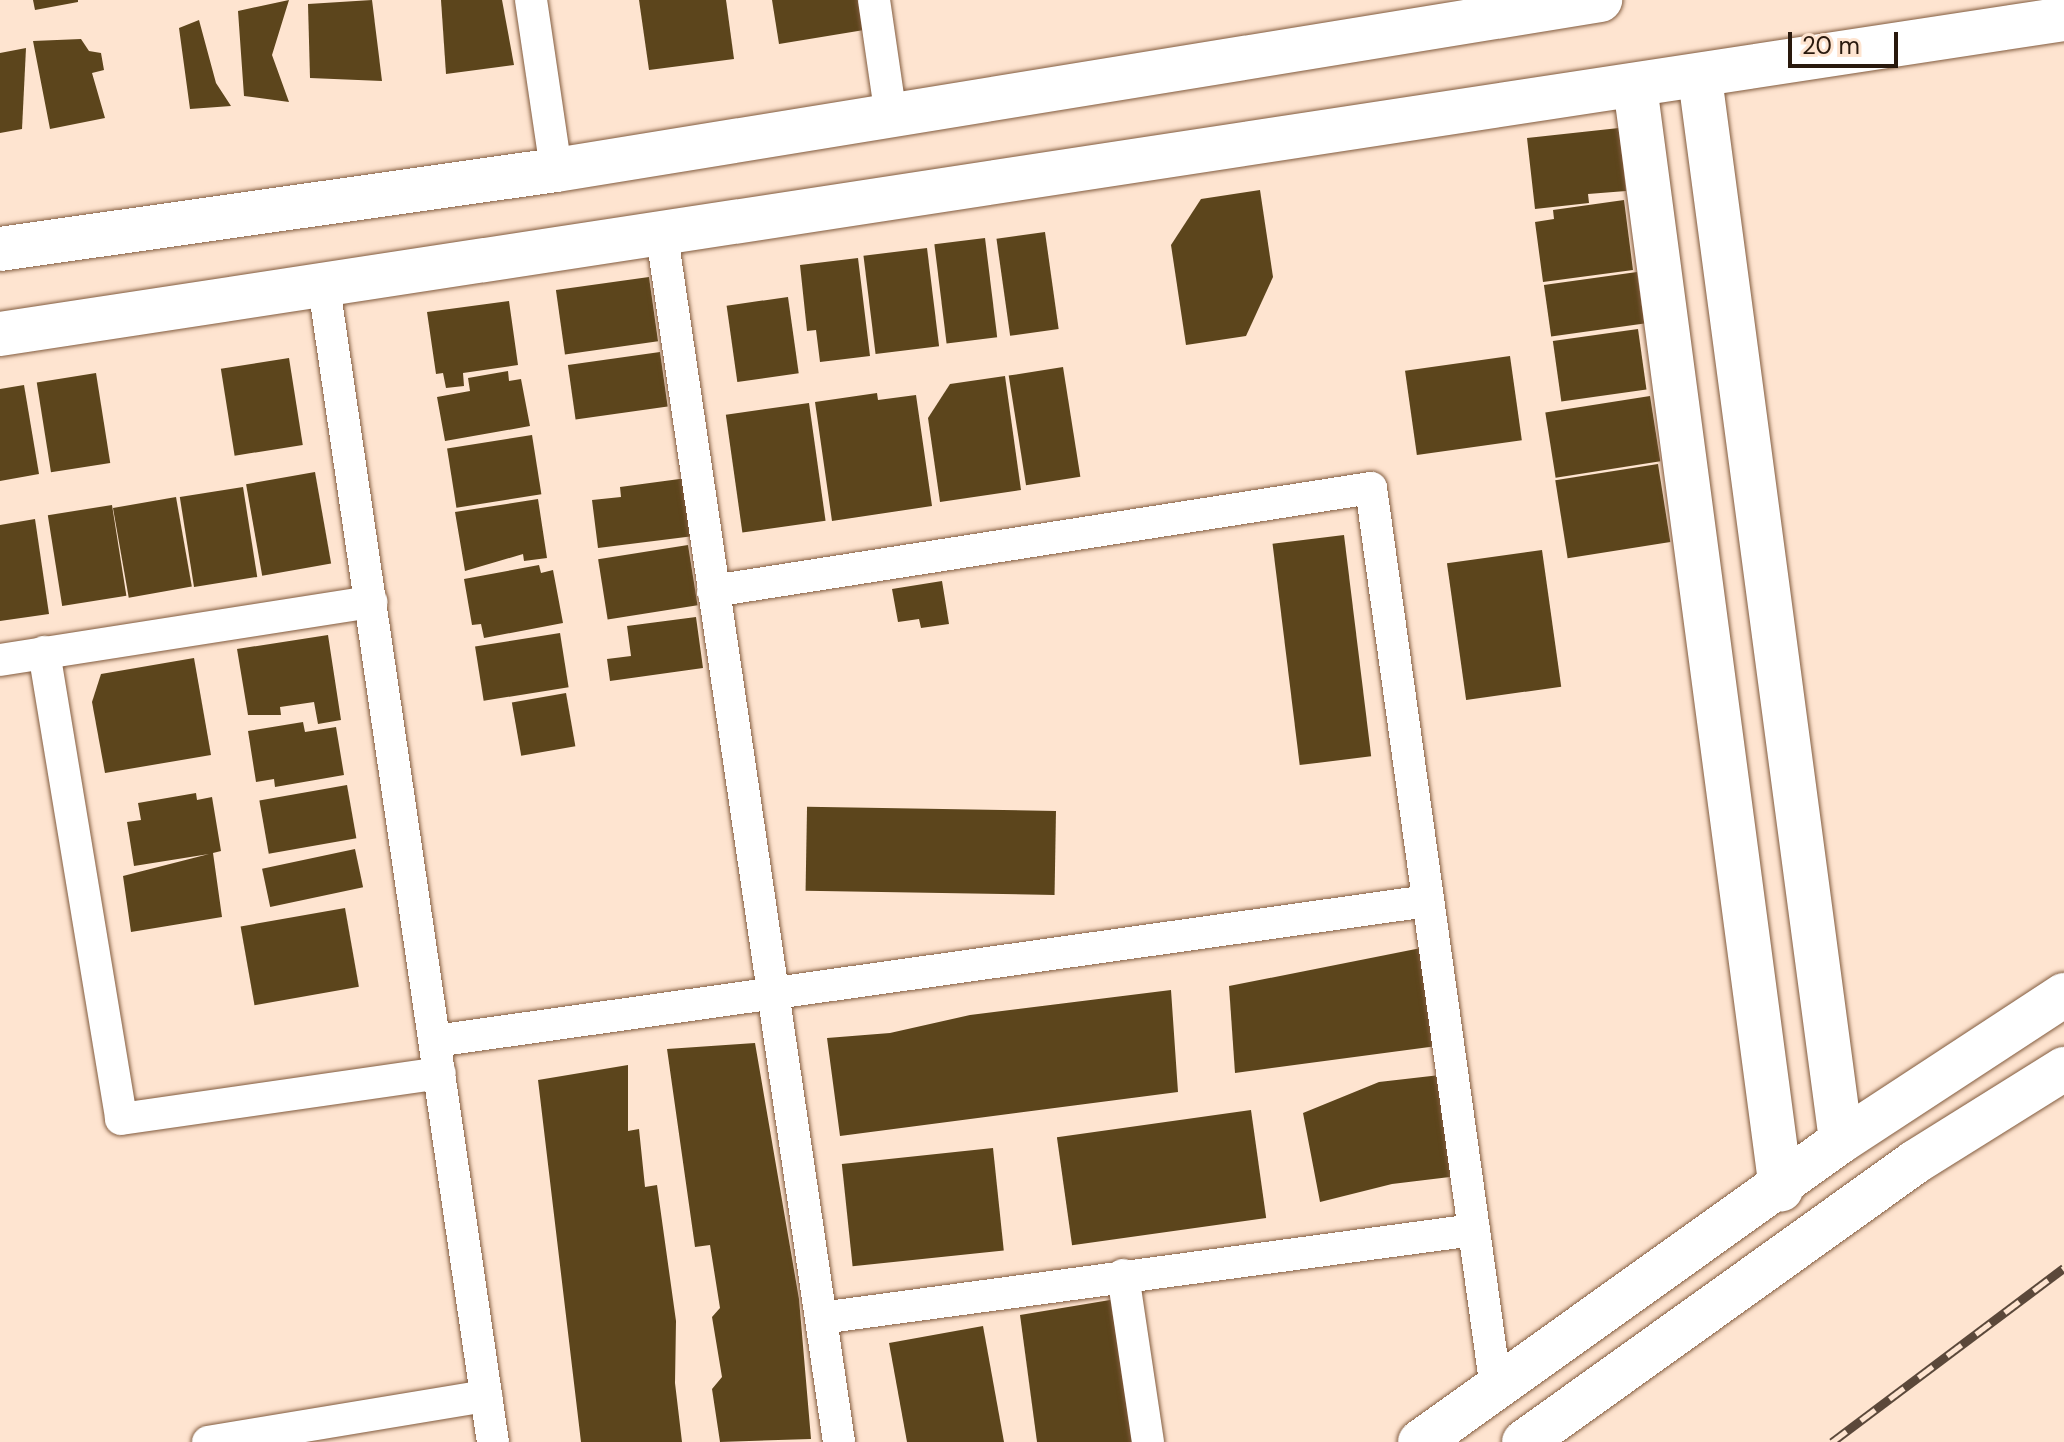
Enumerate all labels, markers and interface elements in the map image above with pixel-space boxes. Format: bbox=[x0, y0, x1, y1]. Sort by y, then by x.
scale bar bbox=[1792, 16, 1902, 66]
text: 20 m bbox=[1802, 30, 1860, 61]

